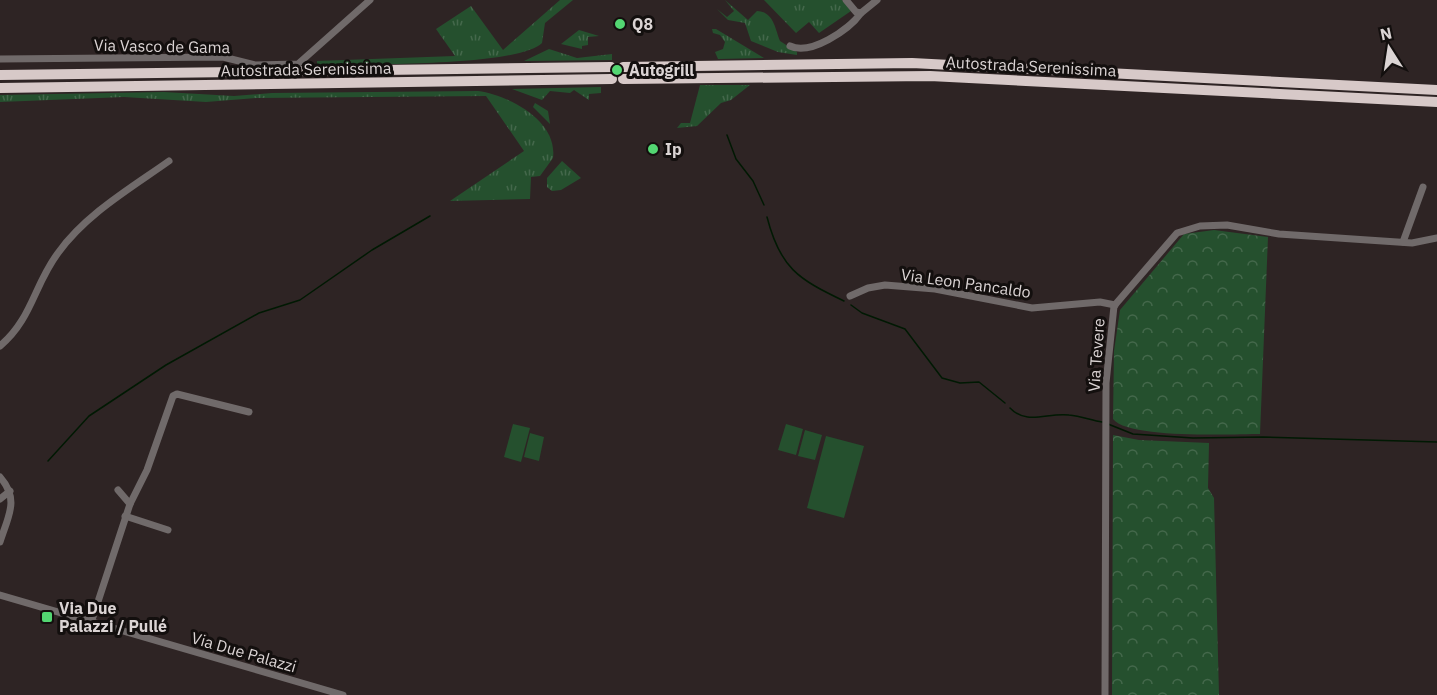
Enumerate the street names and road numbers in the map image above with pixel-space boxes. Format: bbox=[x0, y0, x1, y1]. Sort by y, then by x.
street label: Via Vasco de Gama bbox=[94, 35, 231, 57]
street label: Autostrada Serenissima bbox=[945, 52, 1117, 80]
street label: Autostrada Serenissima bbox=[220, 58, 392, 80]
street label: Via Leon Pancaldo bbox=[900, 264, 1032, 302]
street label: Via Tevere bbox=[1083, 317, 1109, 393]
street label: Via Due Palazzi bbox=[189, 627, 299, 677]

